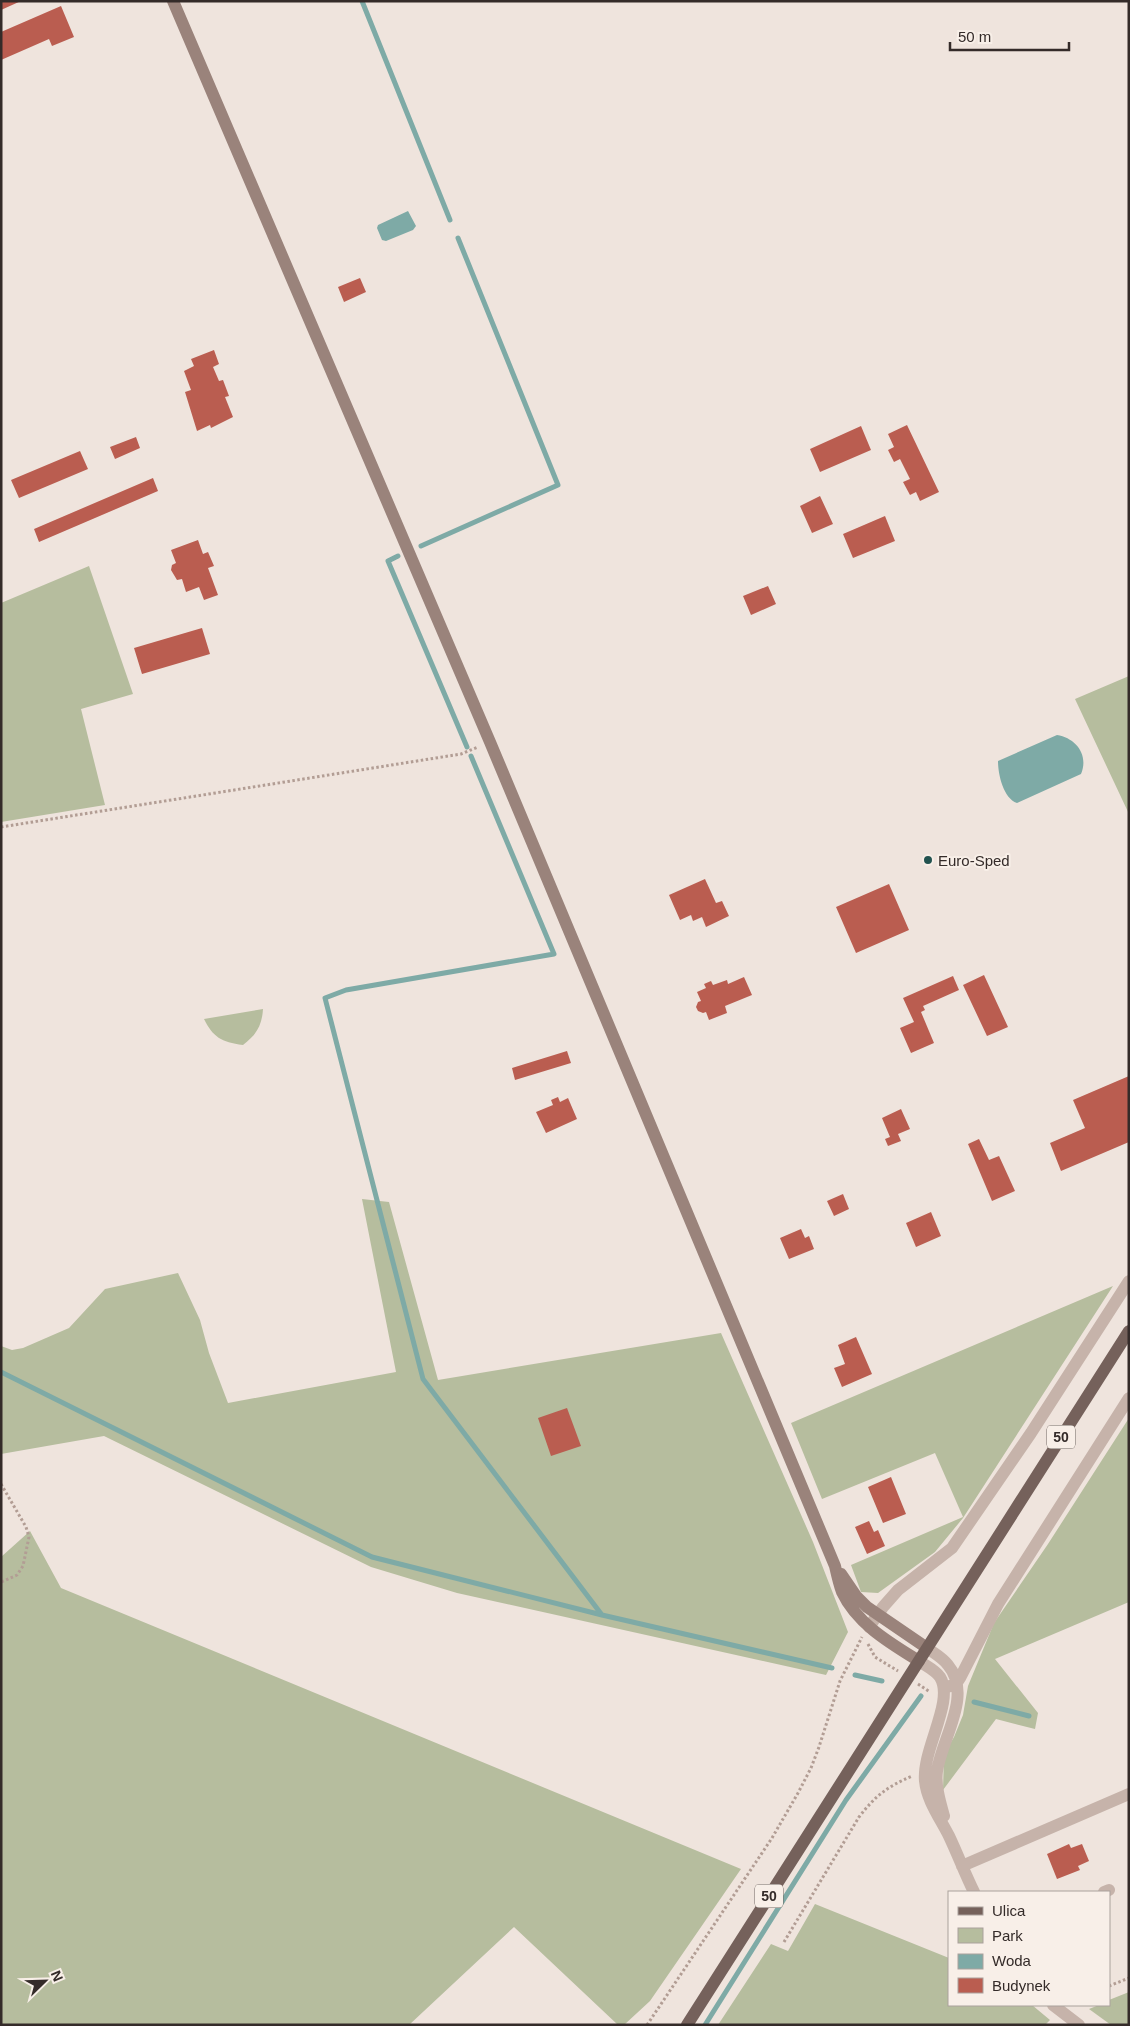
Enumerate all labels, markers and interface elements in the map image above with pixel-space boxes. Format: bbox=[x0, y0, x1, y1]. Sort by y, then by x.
scale bar bbox=[950, 20, 1069, 52]
text: 50 m bbox=[958, 28, 991, 45]
place label: Euro-Sped bbox=[938, 852, 1010, 869]
marker: Euro-Sped bbox=[922, 854, 934, 866]
road number: 50 bbox=[1047, 1425, 1075, 1448]
road number: 50 bbox=[755, 1884, 783, 1908]
legend bbox=[948, 1891, 1110, 2006]
text: Ulica bbox=[992, 1902, 1026, 1919]
text: Park bbox=[992, 1927, 1023, 1944]
text: Woda bbox=[992, 1952, 1032, 1969]
north arrow bbox=[20, 1956, 70, 2006]
text: N bbox=[48, 1968, 66, 1984]
text: Budynek bbox=[992, 1977, 1051, 1994]

